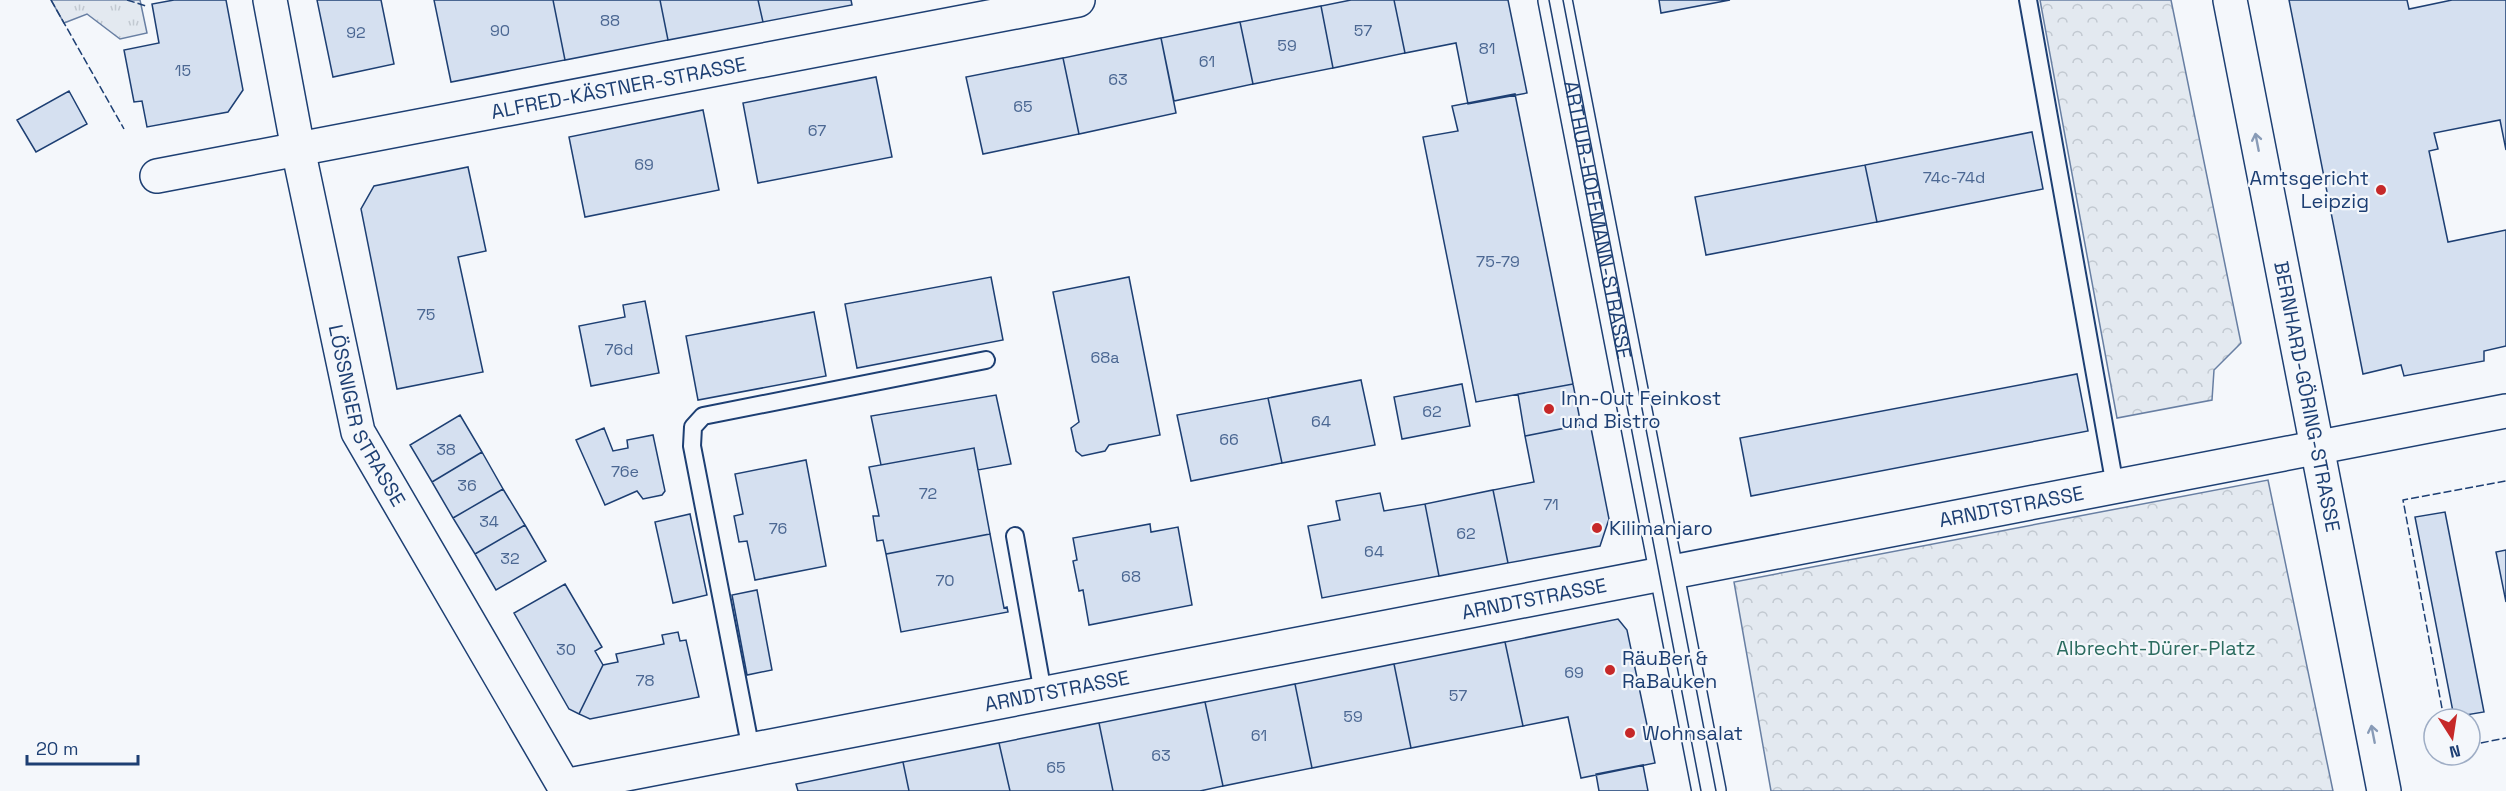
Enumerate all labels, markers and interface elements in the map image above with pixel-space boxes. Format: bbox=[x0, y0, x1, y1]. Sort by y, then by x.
house number: 88 bbox=[600, 10, 620, 31]
house number: 90 bbox=[490, 20, 510, 41]
house number: 57 bbox=[1354, 20, 1372, 41]
house number: 92 bbox=[346, 22, 366, 43]
house number: 59 bbox=[1277, 35, 1297, 56]
house number: 81 bbox=[1479, 38, 1495, 59]
street label: ALFRED-KÄSTNER-STRASSE bbox=[489, 51, 749, 125]
house number: 61 bbox=[1199, 51, 1215, 72]
house number: 15 bbox=[175, 60, 191, 81]
house number: 63 bbox=[1108, 69, 1128, 90]
street label: ARTHUR-HOFFMANN-STRASSE bbox=[1558, 78, 1638, 361]
house number: 65 bbox=[1013, 96, 1033, 117]
house number: 67 bbox=[808, 120, 826, 141]
one-way arrow bbox=[2251, 132, 2262, 152]
house number: 69 bbox=[634, 154, 654, 175]
place label: Amtsgericht Leipzig bbox=[2249, 165, 2369, 214]
house number: 74c-74d bbox=[1923, 167, 1985, 188]
marker: Amtsgericht Leipzig bbox=[2374, 183, 2388, 197]
house number: 75-79 bbox=[1476, 251, 1520, 272]
street label: BERNHARD-GÖRING-STRASSE bbox=[2268, 259, 2346, 534]
house number: 75 bbox=[417, 304, 435, 325]
street label: LÖSSNIGER STRASSE bbox=[323, 322, 411, 511]
house number: 76d bbox=[605, 339, 634, 360]
house number: 68a bbox=[1091, 347, 1119, 368]
place label: Inn-Out Feinkost und Bistro bbox=[1561, 385, 1721, 434]
house number: 62 bbox=[1422, 401, 1442, 422]
marker: Inn-Out Feinkost und Bistro bbox=[1542, 402, 1556, 416]
house number: 64 bbox=[1311, 411, 1331, 432]
house number: 66 bbox=[1219, 429, 1239, 450]
house number: 38 bbox=[436, 439, 456, 460]
house number: 76e bbox=[611, 461, 639, 482]
house number: 36 bbox=[457, 475, 477, 496]
street label: ARNDTSTRASSE bbox=[1937, 480, 2086, 533]
house number: 72 bbox=[919, 483, 937, 504]
house number: 71 bbox=[1543, 494, 1559, 515]
house number: 34 bbox=[479, 511, 499, 532]
place label: Kilimanjaro bbox=[1609, 515, 1713, 541]
house number: 76 bbox=[769, 518, 787, 539]
marker: Kilimanjaro bbox=[1590, 521, 1604, 535]
house number: 62 bbox=[1456, 523, 1476, 544]
house number: 64 bbox=[1364, 541, 1384, 562]
house number: 32 bbox=[500, 548, 520, 569]
house number: 68 bbox=[1121, 566, 1141, 587]
house number: 70 bbox=[935, 570, 955, 591]
street label: ARNDTSTRASSE bbox=[1459, 572, 1609, 625]
park label: Albrecht-Dürer-Platz bbox=[2056, 635, 2256, 661]
house number: 30 bbox=[556, 639, 576, 660]
place label: RäuBer & RaBauken bbox=[1622, 645, 1717, 694]
house number: 69 bbox=[1564, 662, 1584, 683]
marker: RäuBer & RaBauken bbox=[1603, 663, 1617, 677]
street label: ARNDTSTRASSE bbox=[982, 664, 1132, 718]
house number: 78 bbox=[636, 670, 655, 691]
house number: 57 bbox=[1449, 685, 1467, 706]
house number: 59 bbox=[1343, 706, 1363, 727]
north arrow bbox=[2422, 707, 2482, 767]
place label: Wohnsalat bbox=[1642, 720, 1743, 746]
one-way arrow bbox=[2367, 724, 2378, 744]
house number: 61 bbox=[1251, 725, 1267, 746]
marker: Wohnsalat bbox=[1623, 726, 1637, 740]
scale bar bbox=[27, 728, 138, 766]
text: 20 m bbox=[36, 737, 79, 760]
text: N bbox=[2448, 740, 2462, 763]
house number: 63 bbox=[1151, 745, 1171, 766]
house number: 65 bbox=[1046, 757, 1066, 778]

